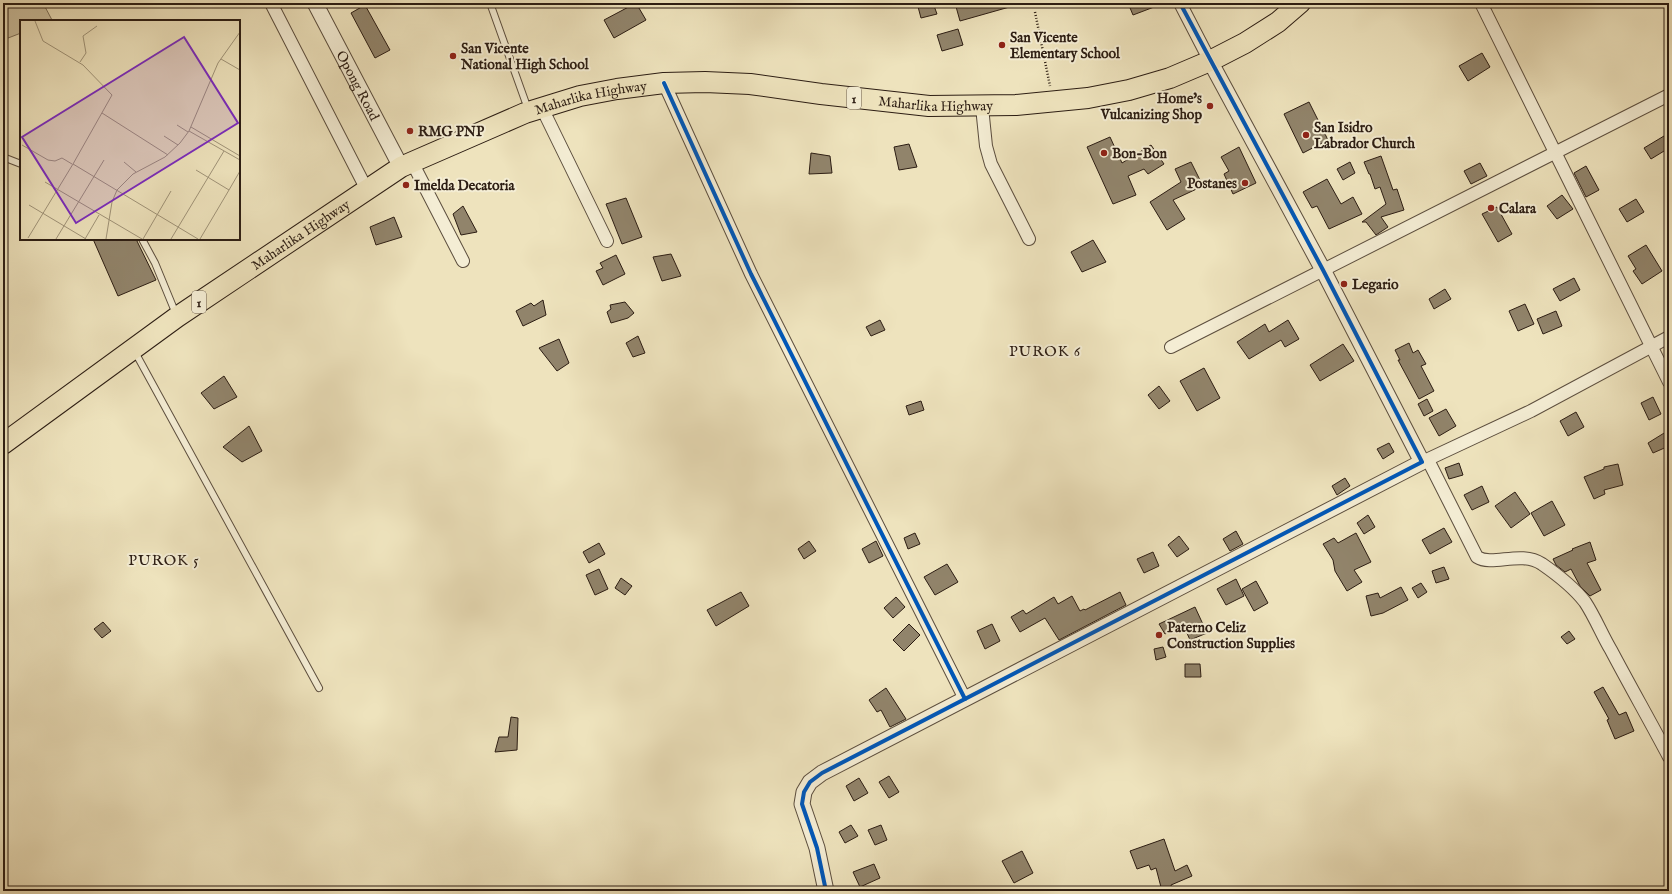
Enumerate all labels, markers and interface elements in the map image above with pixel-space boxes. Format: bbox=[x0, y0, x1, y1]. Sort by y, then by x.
inset map bbox=[20, 20, 240, 240]
place label: San Vicente Elementary School bbox=[1010, 29, 1121, 63]
place label: San Vicente National High School bbox=[460, 40, 590, 74]
marker: San Vicente Elementary School bbox=[997, 40, 1007, 50]
street label: Opong Road bbox=[332, 48, 383, 124]
marker: San Vicente National High School bbox=[448, 51, 458, 61]
street label: Maharlika Highway bbox=[533, 77, 648, 119]
road number: 1 bbox=[847, 87, 861, 109]
place label: Home's Vulcanizing Shop bbox=[1100, 90, 1202, 124]
street label: Maharlika Highway bbox=[878, 92, 993, 116]
marker: Home's Vulcanizing Shop bbox=[1205, 101, 1215, 111]
place label: San Isidro Labrador Church bbox=[1314, 119, 1416, 153]
place label: RMG PNP bbox=[418, 123, 485, 141]
marker: RMG PNP bbox=[405, 126, 415, 136]
marker: San Isidro Labrador Church bbox=[1301, 130, 1311, 140]
place label: Bon-Bon bbox=[1112, 145, 1167, 163]
marker: Bon-Bon bbox=[1099, 148, 1109, 158]
place label: Postanes bbox=[1187, 175, 1237, 193]
place label: Imelda Decatoria bbox=[414, 177, 515, 195]
marker: Postanes bbox=[1240, 178, 1250, 188]
marker: Imelda Decatoria bbox=[401, 180, 411, 190]
street label: Maharlika Highway bbox=[248, 196, 354, 275]
place label: Calara bbox=[1499, 200, 1537, 218]
marker: Calara bbox=[1486, 203, 1496, 213]
place label: Legario bbox=[1352, 276, 1399, 294]
marker: Legario bbox=[1339, 279, 1349, 289]
road number: 1 bbox=[192, 291, 206, 313]
district label: PUROK 6 bbox=[1009, 342, 1081, 361]
district label: PUROK 5 bbox=[128, 551, 200, 570]
place label: Paterno Celiz Construction Supplies bbox=[1167, 619, 1295, 653]
marker: Paterno Celiz Construction Supplies bbox=[1154, 630, 1164, 640]

